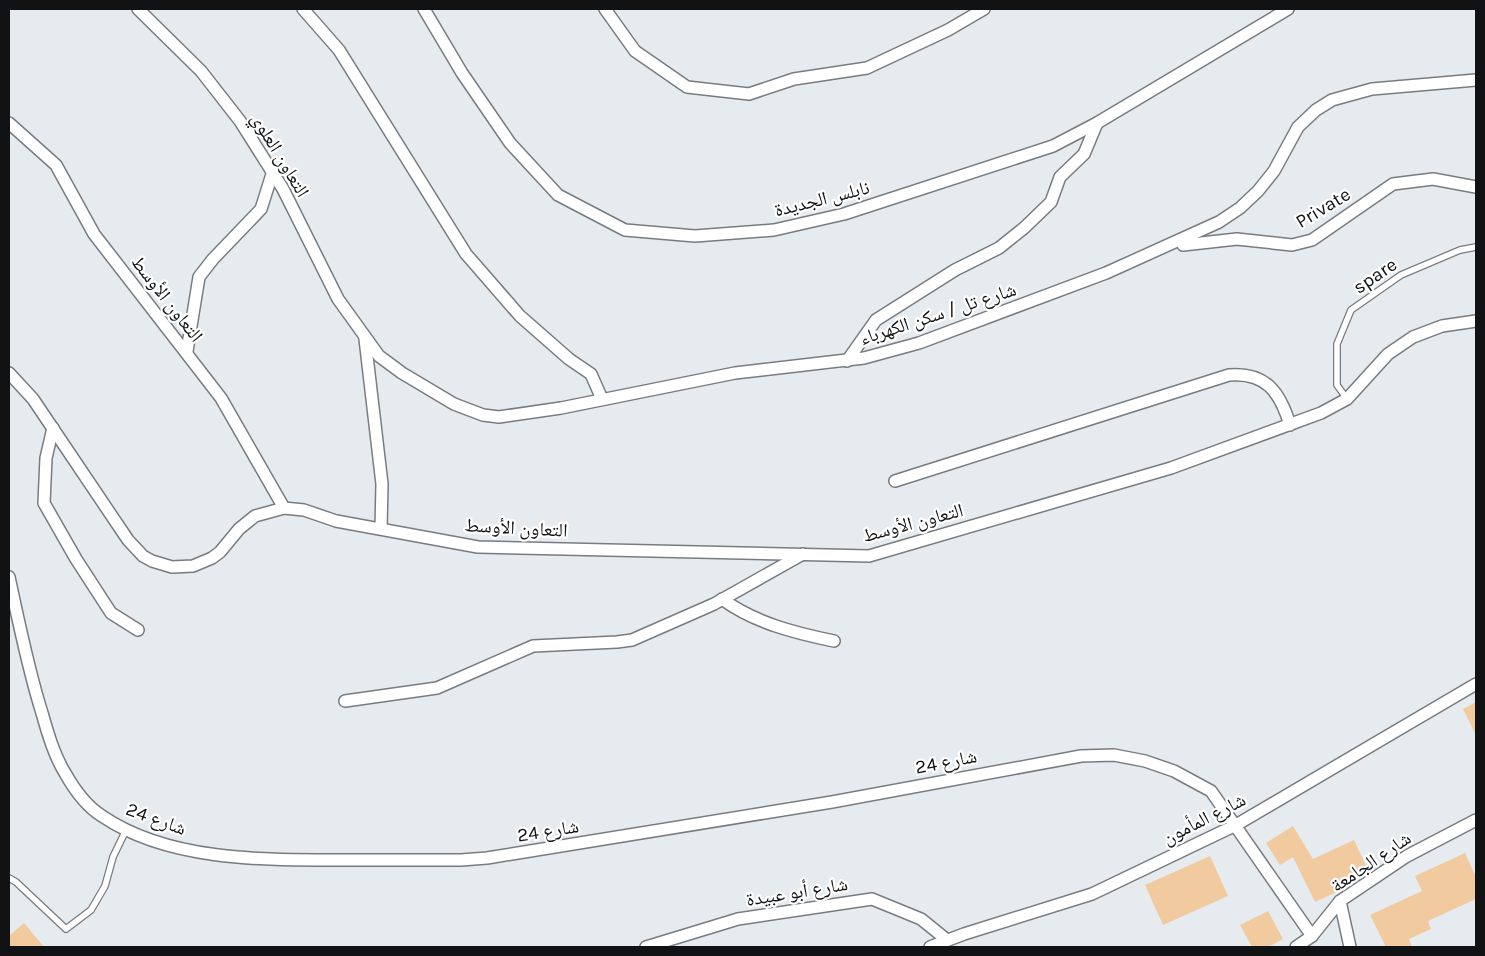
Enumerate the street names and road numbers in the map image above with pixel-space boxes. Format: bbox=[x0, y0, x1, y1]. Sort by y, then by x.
street label: التعاون العلوي bbox=[243, 109, 314, 203]
street label: نابلس الجديدة bbox=[772, 177, 872, 221]
street label: Private bbox=[1292, 183, 1354, 233]
street label: التعاون الأوسط bbox=[127, 252, 207, 346]
street label: spare bbox=[1349, 253, 1401, 299]
street label: شارع تل / سكن الكهرباء bbox=[857, 278, 1019, 350]
street label: التعاون الأوسط bbox=[860, 499, 966, 547]
street label: التعاون الأوسط bbox=[464, 514, 568, 542]
street label: شارع 24 bbox=[913, 745, 979, 779]
street label: شارع المأمون bbox=[1158, 788, 1249, 849]
street label: شارع 24 bbox=[123, 798, 189, 840]
street label: شارع 24 bbox=[516, 815, 580, 847]
street label: شارع الجامعة bbox=[1327, 827, 1415, 897]
street label: شارع أبو عبيدة bbox=[745, 872, 849, 911]

